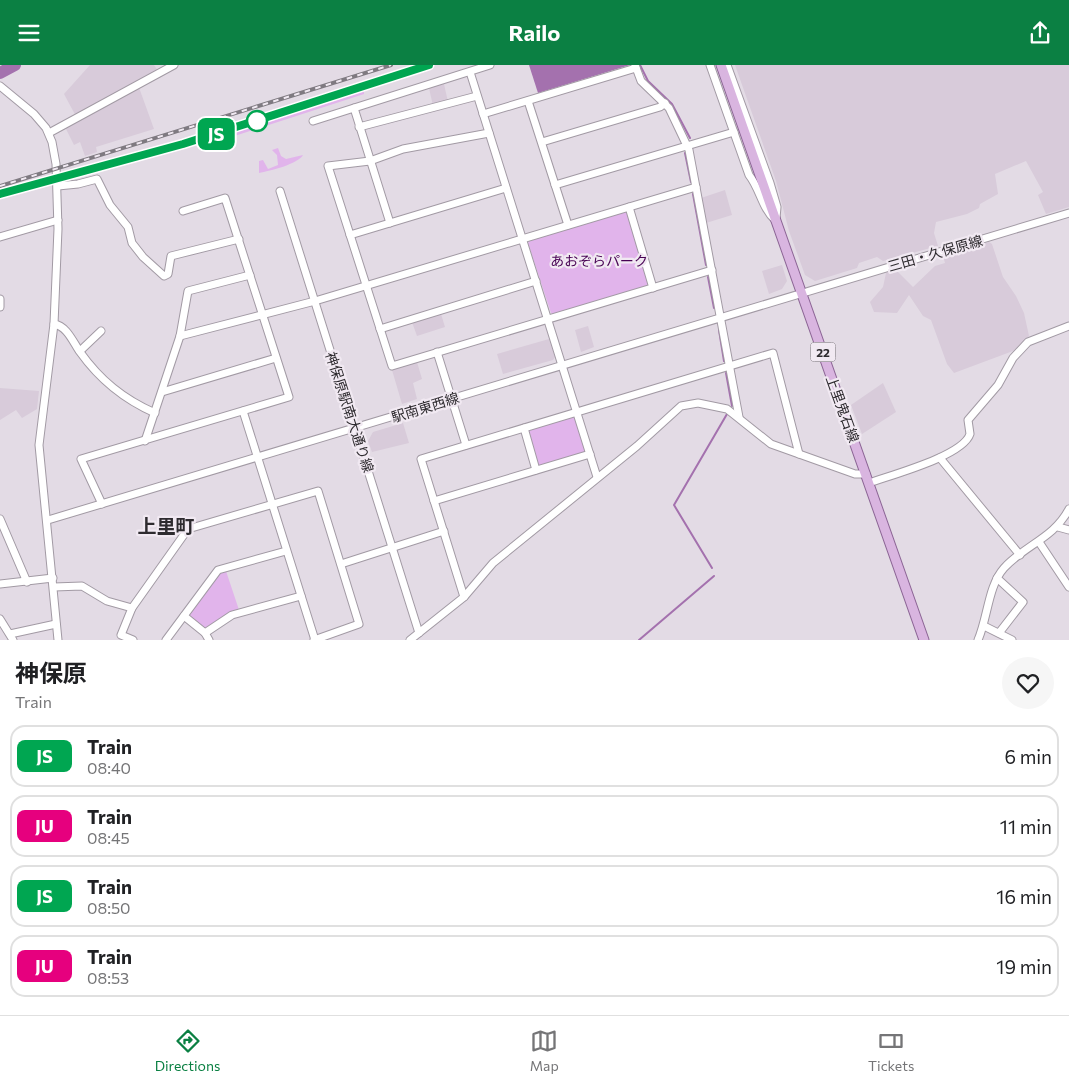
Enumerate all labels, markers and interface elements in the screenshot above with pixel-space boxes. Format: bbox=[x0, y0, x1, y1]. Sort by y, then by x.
icon: menu bbox=[15, 19, 43, 47]
text: Railo bbox=[509, 19, 560, 46]
icon: share bbox=[1026, 19, 1054, 47]
unlabelled marker bbox=[246, 110, 268, 132]
line badge: JS bbox=[194, 118, 238, 150]
text: JS bbox=[208, 123, 224, 145]
street label: 三田・久保原線 bbox=[886, 231, 984, 275]
park label: あおぞらパーク bbox=[550, 252, 648, 269]
road number: 22 bbox=[810, 343, 836, 361]
street label: 神保原駅南大通り線 bbox=[322, 349, 378, 475]
street label: 上里鬼石線 bbox=[823, 373, 863, 445]
street label: 駅南東西線 bbox=[389, 389, 461, 425]
district label: 上里町 bbox=[137, 514, 195, 537]
button: heart bbox=[1002, 657, 1054, 709]
text: 神保原 bbox=[15, 658, 87, 687]
text: Train bbox=[15, 692, 52, 711]
text: Train bbox=[87, 735, 132, 758]
text: JS bbox=[36, 745, 53, 767]
text: 6 min bbox=[1004, 745, 1052, 768]
text: 08:40 bbox=[87, 758, 131, 777]
text: Train bbox=[87, 805, 132, 828]
text: JU bbox=[35, 815, 54, 837]
text: 11 min bbox=[1000, 815, 1052, 838]
text: 08:45 bbox=[87, 828, 130, 847]
text: Train bbox=[87, 875, 132, 898]
text: JS bbox=[36, 885, 53, 907]
text: 16 min bbox=[996, 885, 1052, 908]
text: 08:50 bbox=[87, 898, 131, 917]
text: Train bbox=[87, 945, 132, 968]
text: JU bbox=[35, 955, 54, 977]
text: 19 min bbox=[996, 955, 1052, 978]
text: 08:53 bbox=[87, 968, 129, 987]
tab: Directions bbox=[155, 1027, 220, 1074]
tab: Map bbox=[530, 1027, 559, 1074]
tab: Tickets bbox=[868, 1027, 914, 1074]

